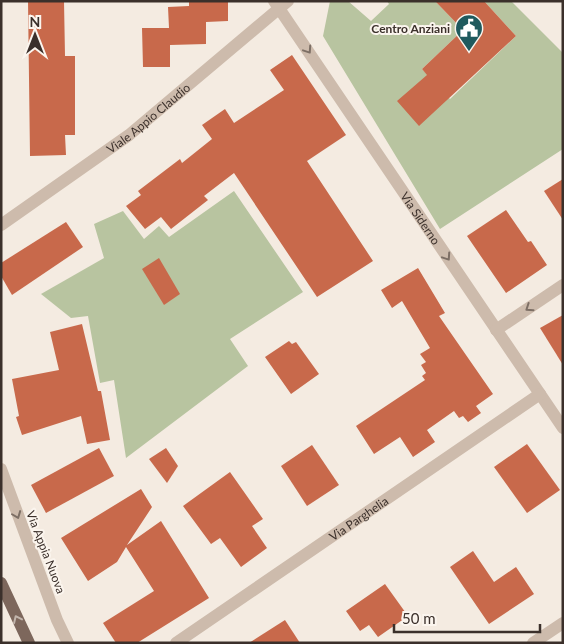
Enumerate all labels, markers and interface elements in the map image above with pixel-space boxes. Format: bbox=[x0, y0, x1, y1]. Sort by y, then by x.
north arrow bbox=[10, 10, 60, 60]
text: N bbox=[30, 13, 40, 30]
public building icon: Centro Anziani bbox=[454, 13, 484, 52]
place label: Centro Anziani bbox=[371, 21, 450, 36]
one-way arrow bbox=[302, 44, 311, 53]
street label: Viale Appio Claudio bbox=[103, 79, 193, 156]
street label: Via Siderno bbox=[398, 189, 444, 247]
one-way arrow bbox=[441, 252, 450, 261]
one-way arrow bbox=[526, 302, 535, 311]
street label: Via Parghelia bbox=[326, 493, 391, 544]
street label: Via Appia Nuova bbox=[23, 508, 69, 596]
one-way arrow bbox=[11, 510, 22, 519]
scale bar bbox=[394, 602, 540, 634]
text: 50 m bbox=[402, 609, 436, 627]
one-way arrow bbox=[13, 615, 23, 624]

